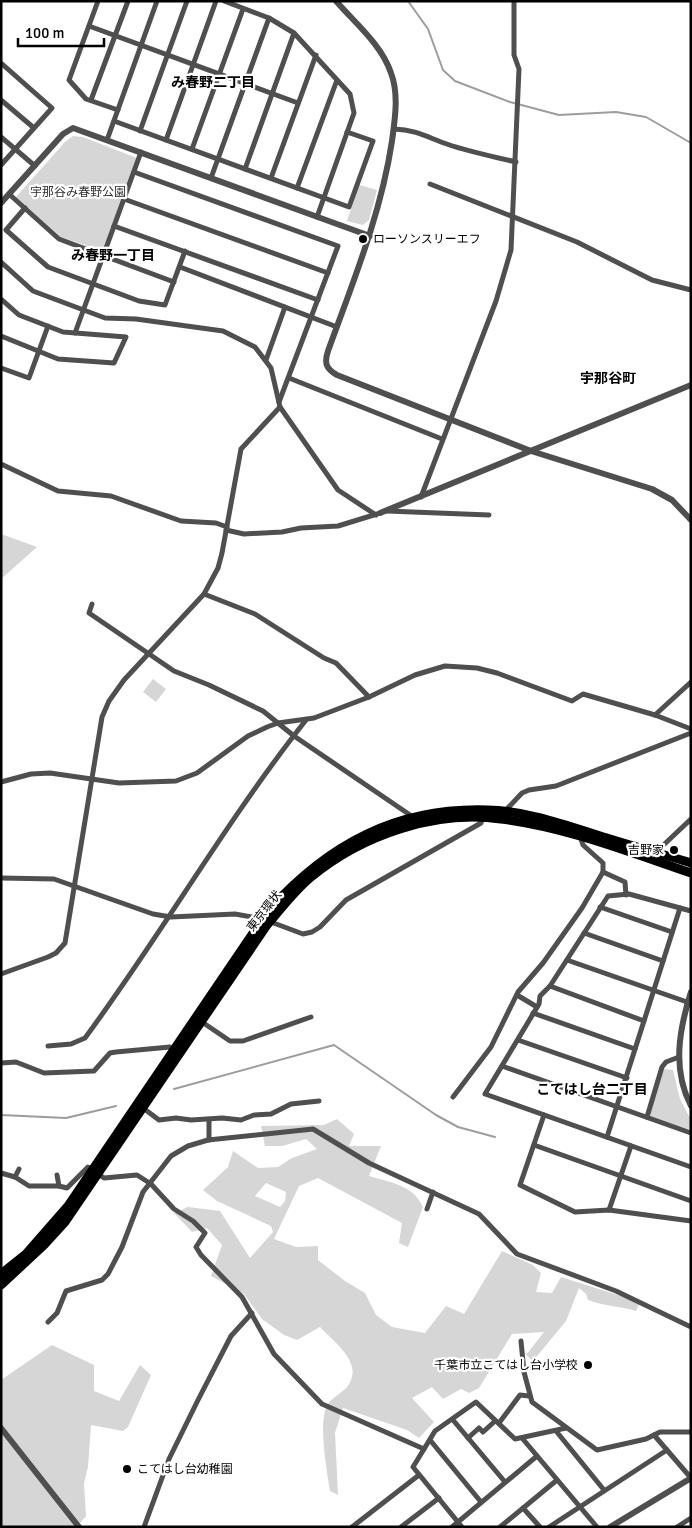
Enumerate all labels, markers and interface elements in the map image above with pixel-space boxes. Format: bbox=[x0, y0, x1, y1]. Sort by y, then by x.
scale bar bbox=[18, 15, 104, 47]
text: 100 m bbox=[25, 24, 65, 42]
district label: み春野二丁目 bbox=[171, 74, 255, 91]
park label: 宇那谷み春野公園 bbox=[30, 185, 126, 200]
place label: ローソンスリーエフ bbox=[373, 232, 481, 247]
marker: ローソンスリーエフ bbox=[357, 233, 369, 245]
district label: み春野一丁目 bbox=[71, 247, 155, 264]
district label: 宇那谷町 bbox=[580, 370, 636, 387]
place label: 吉野家 bbox=[628, 843, 664, 858]
marker: 吉野家 bbox=[668, 844, 680, 856]
street label: 東京環状 bbox=[244, 888, 285, 935]
district label: こてはし台二丁目 bbox=[536, 1081, 648, 1098]
place label: 千葉市立こてはし台小学校 bbox=[434, 1358, 578, 1373]
marker: 千葉市立こてはし台小学校 bbox=[582, 1359, 594, 1371]
place label: こてはし台幼稚園 bbox=[137, 1462, 233, 1477]
marker: こてはし台幼稚園 bbox=[121, 1463, 133, 1475]

